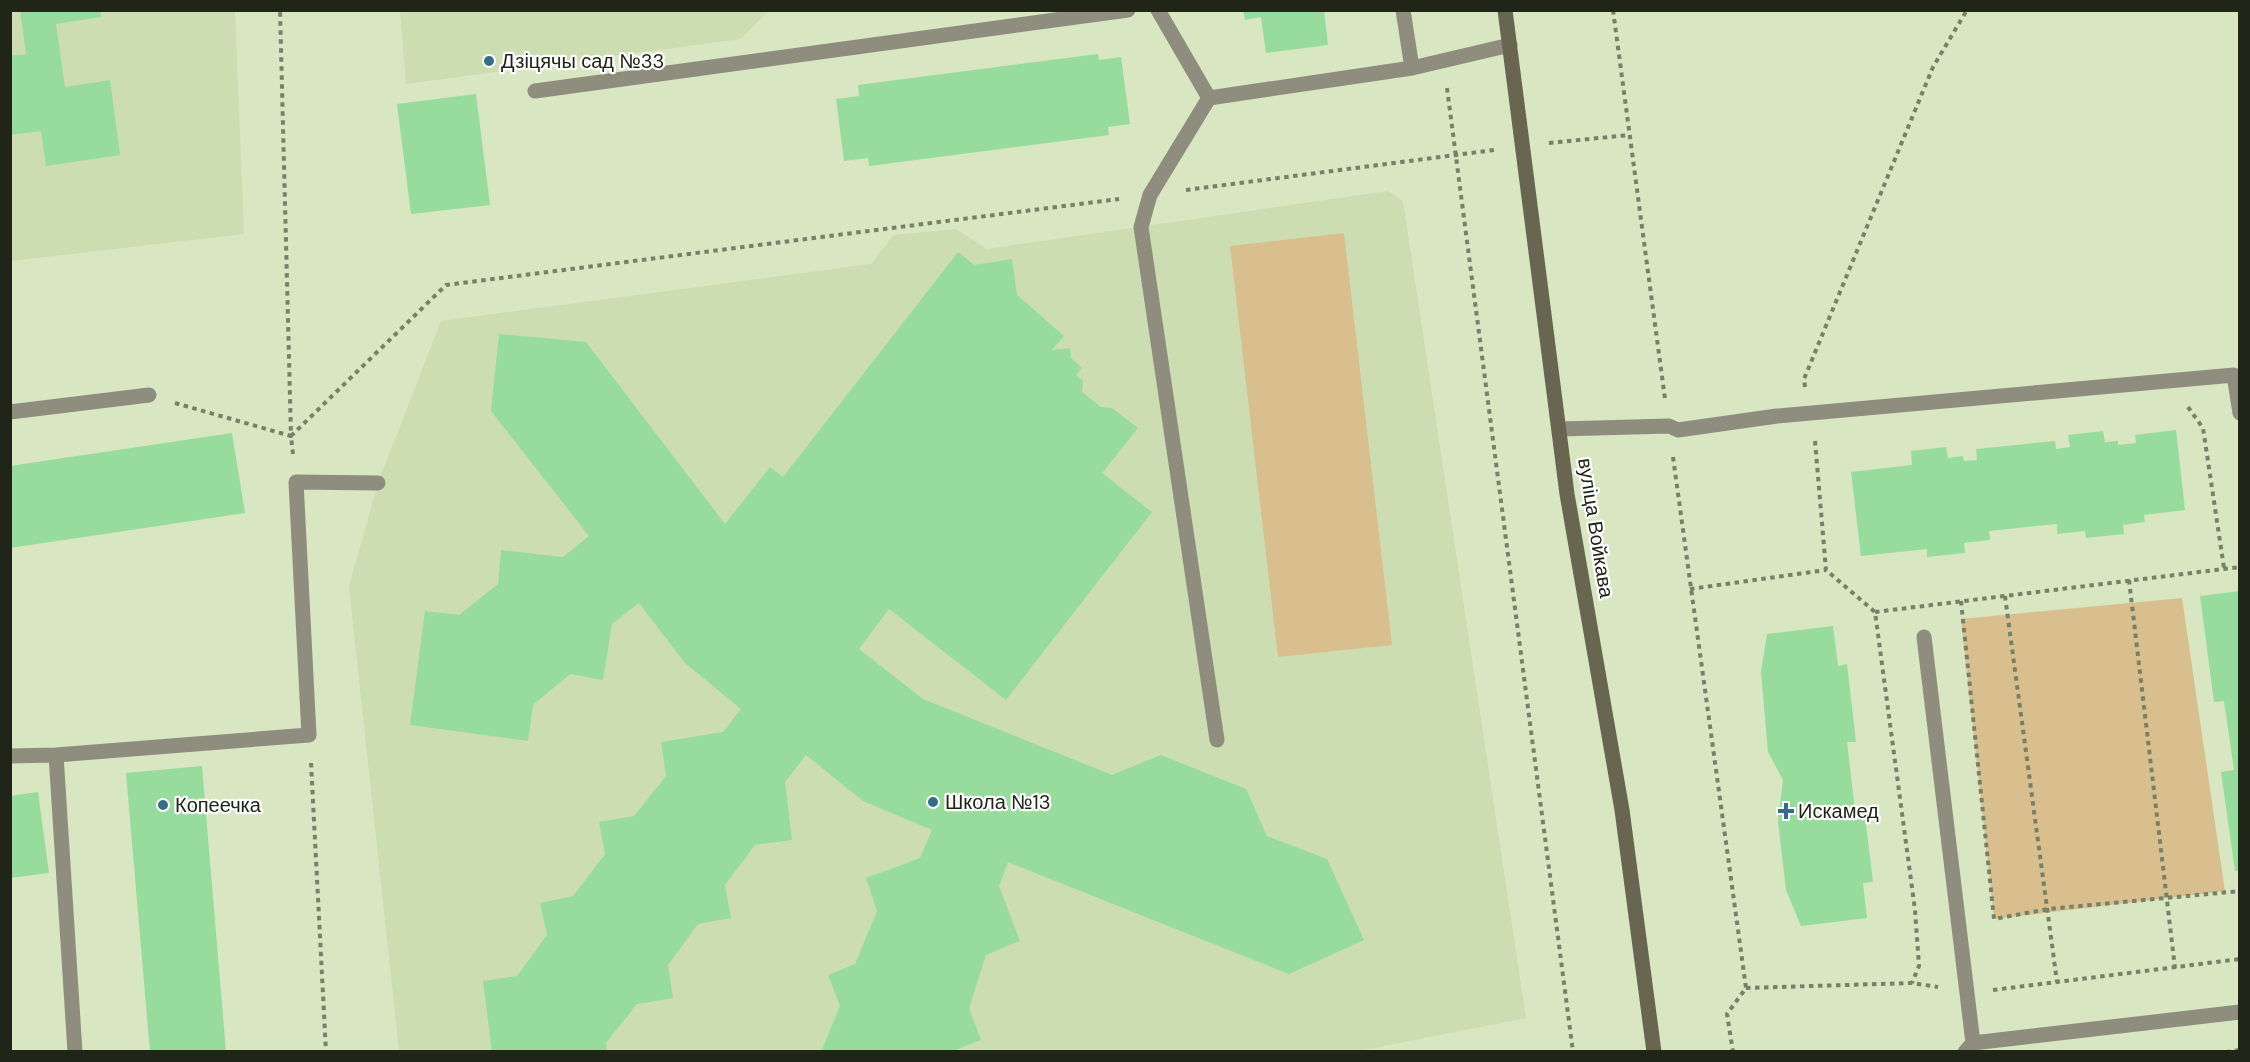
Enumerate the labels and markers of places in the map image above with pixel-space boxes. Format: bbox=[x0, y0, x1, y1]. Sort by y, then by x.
place label: Дзіцячы сад №33 bbox=[501, 48, 664, 74]
marker: Дзіцячы сад №33 bbox=[482, 54, 496, 68]
place label: Школа №13 bbox=[945, 789, 1051, 815]
place label: Копеечка bbox=[175, 792, 262, 818]
marker: Школа №13 bbox=[926, 795, 940, 809]
marker: Копеечка bbox=[156, 798, 170, 812]
place label: Искамед bbox=[1798, 798, 1879, 824]
marker: Искамед bbox=[1779, 804, 1793, 818]

